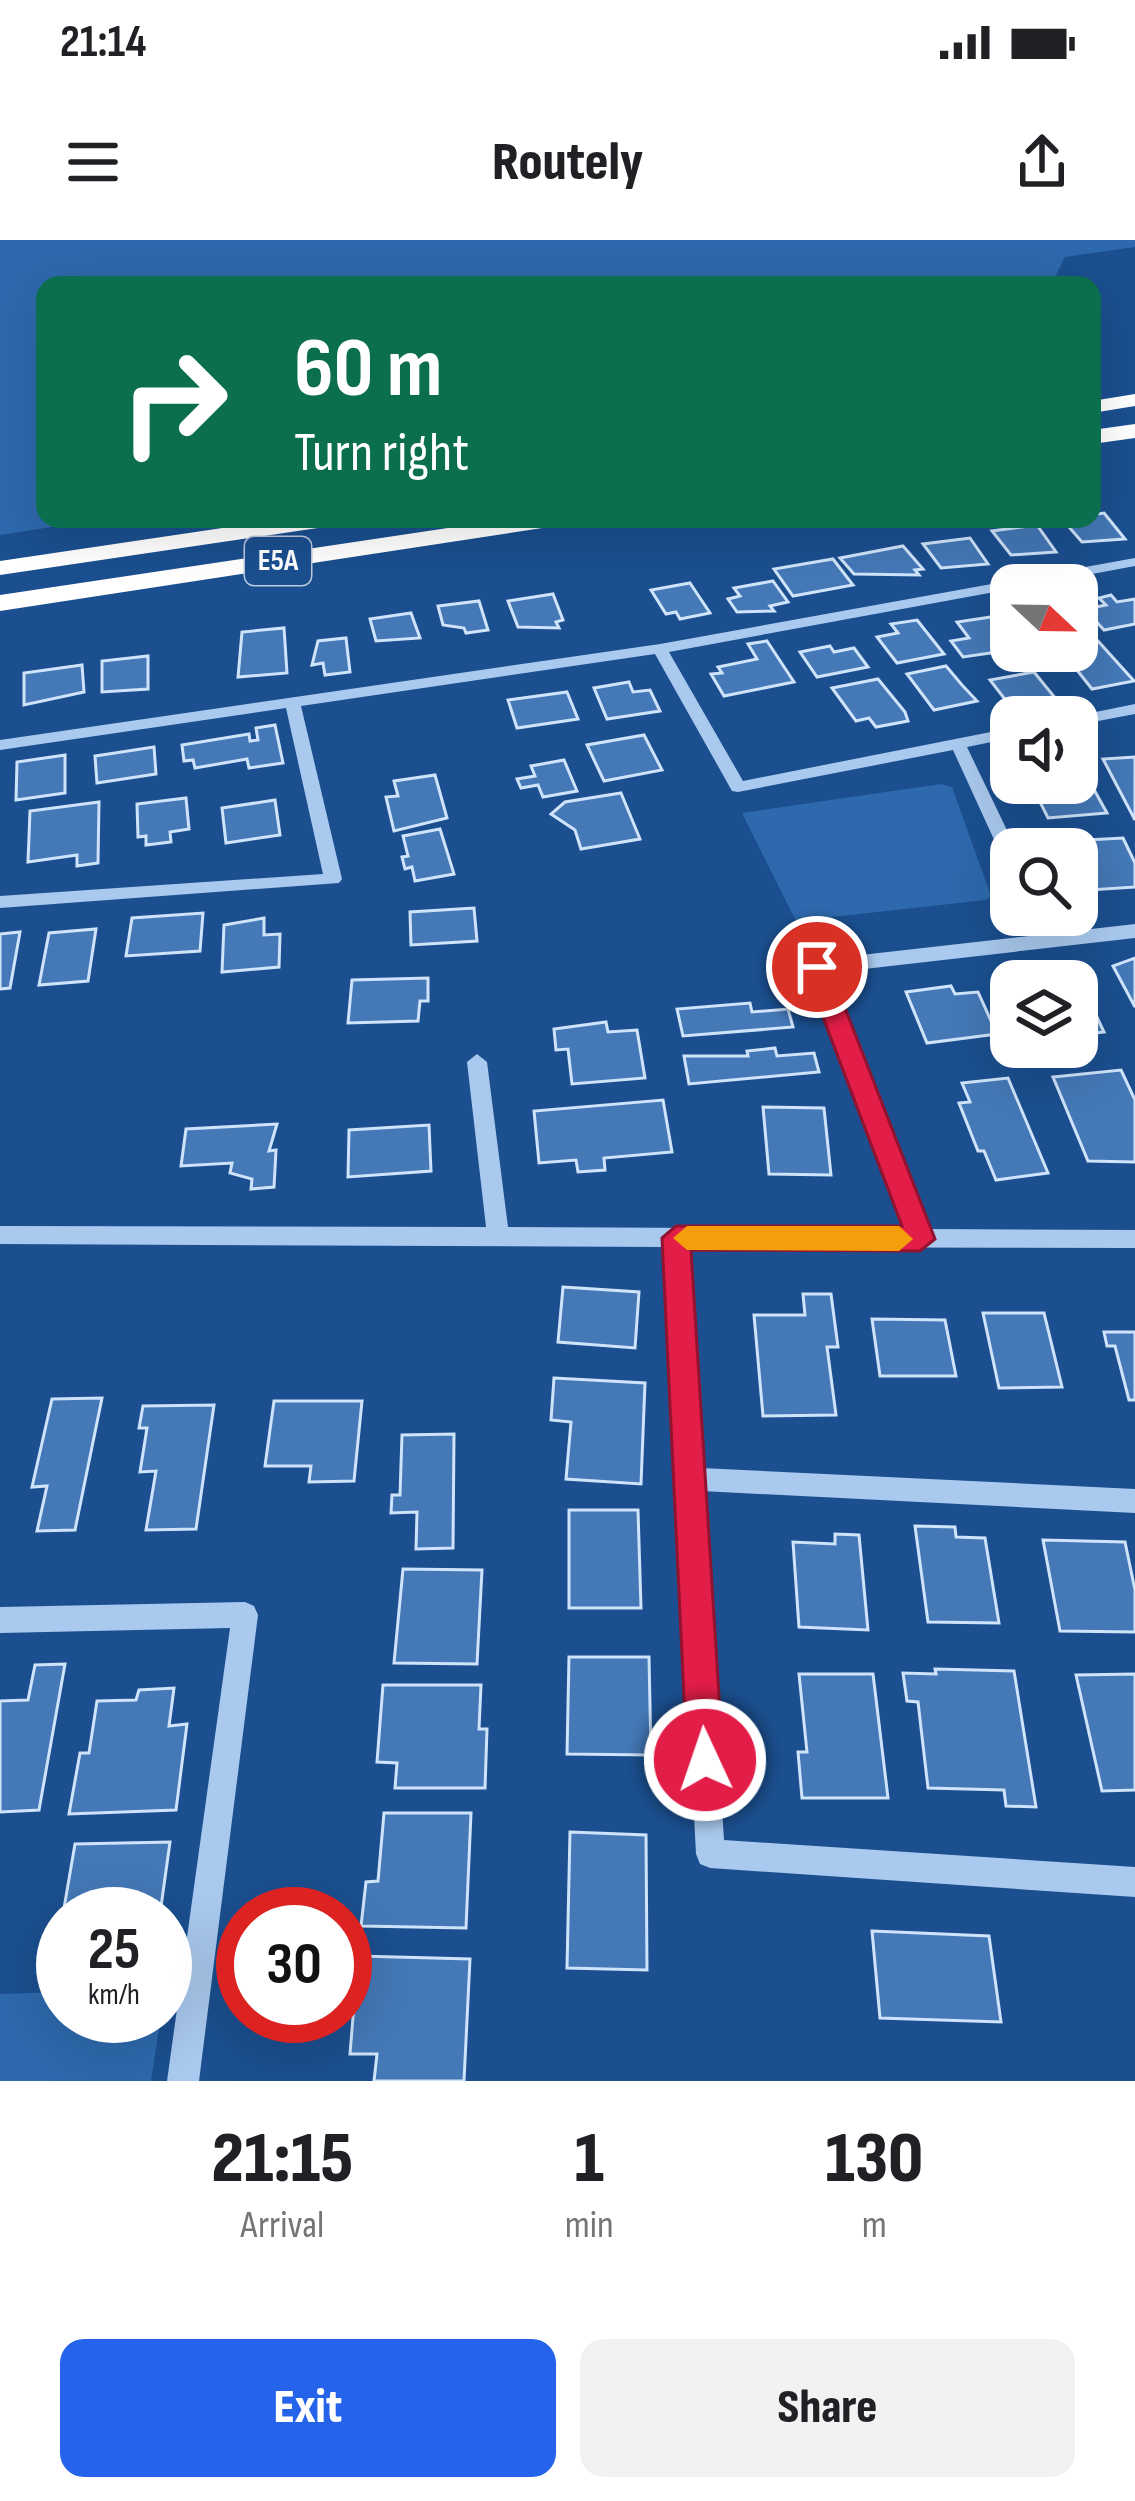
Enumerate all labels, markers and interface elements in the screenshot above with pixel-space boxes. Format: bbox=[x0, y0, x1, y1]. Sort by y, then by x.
text: 21:14 bbox=[60, 15, 146, 70]
icon: menu bbox=[60, 129, 126, 195]
icon: share bbox=[1009, 129, 1075, 195]
text: Routely bbox=[492, 130, 643, 195]
text: 60 m bbox=[294, 319, 442, 420]
icon: right bbox=[96, 324, 252, 480]
text: Turn right bbox=[294, 421, 469, 486]
road number: E5A bbox=[245, 537, 311, 585]
north arrow bbox=[990, 564, 1098, 672]
map controls bbox=[990, 564, 1098, 1068]
button: sound bbox=[990, 696, 1098, 804]
button: search bbox=[990, 828, 1098, 936]
pin bbox=[766, 916, 868, 1018]
icon: arrive bbox=[784, 934, 850, 1000]
button: layers bbox=[990, 960, 1098, 1068]
position arrow bbox=[642, 1697, 768, 1823]
speed limit sign: 30 bbox=[216, 1887, 372, 2043]
text: 25 bbox=[88, 1914, 140, 1986]
text: km/h bbox=[88, 1977, 140, 2013]
text: 21:15 bbox=[212, 2116, 353, 2203]
text: 1 bbox=[575, 2116, 604, 2203]
text: 130 bbox=[825, 2116, 923, 2203]
text: Arrival bbox=[240, 2202, 324, 2249]
text: min bbox=[565, 2202, 614, 2249]
text: m bbox=[862, 2202, 887, 2249]
button: Exit bbox=[60, 2339, 556, 2477]
button: Share bbox=[580, 2339, 1075, 2477]

